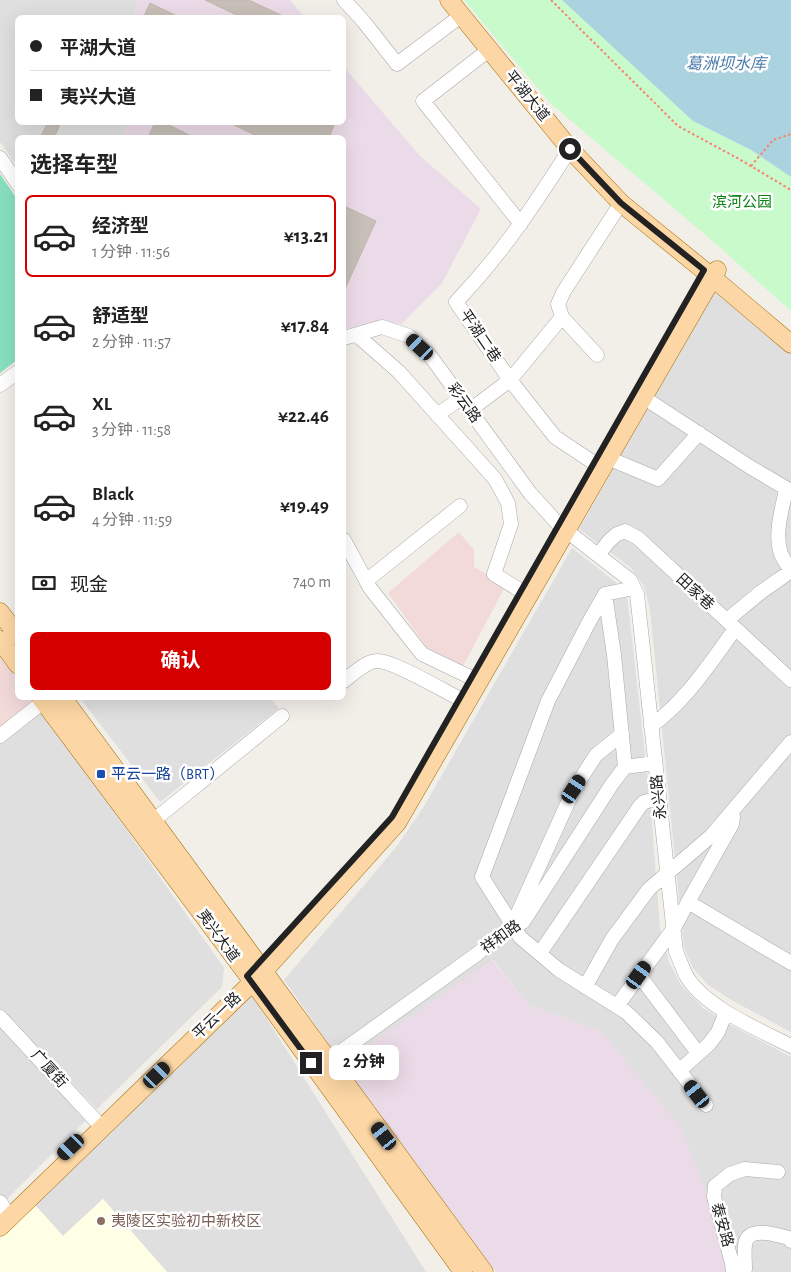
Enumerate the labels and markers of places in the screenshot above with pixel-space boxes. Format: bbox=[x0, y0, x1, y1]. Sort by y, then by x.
place label: 平云一路（BRT） bbox=[111, 766, 224, 782]
marker: 平云一路（BRT） bbox=[95, 768, 107, 780]
place label: 夷陵区实验初中新校区 bbox=[111, 1212, 261, 1229]
marker: 夷陵区实验初中新校区 bbox=[95, 1215, 107, 1227]

